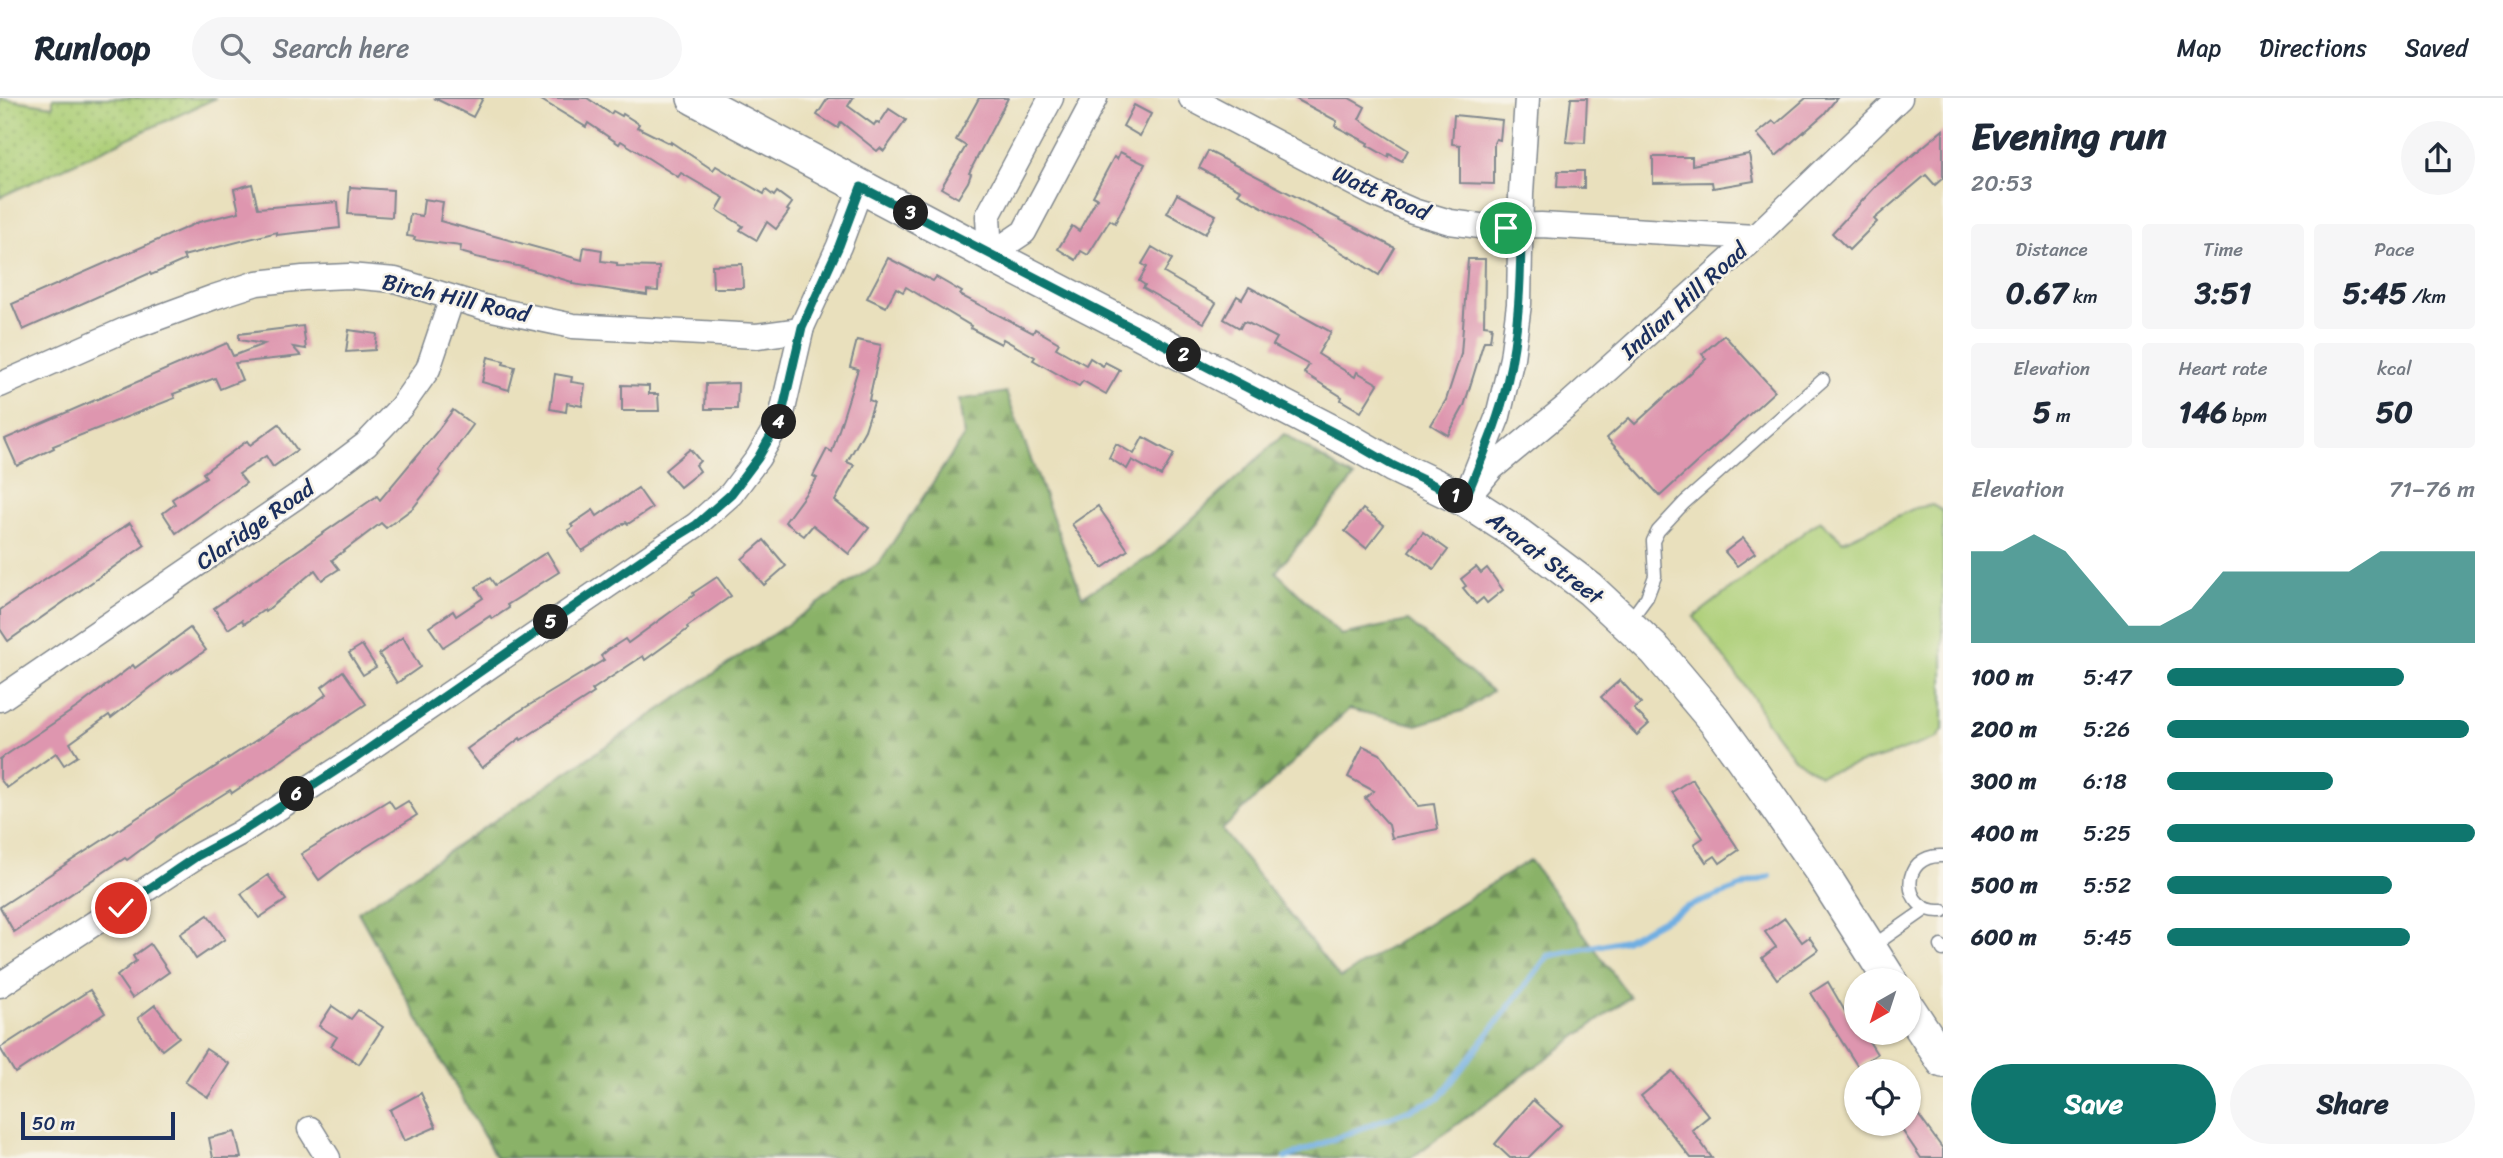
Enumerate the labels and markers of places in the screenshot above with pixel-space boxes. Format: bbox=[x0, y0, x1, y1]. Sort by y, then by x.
pin: 3 bbox=[894, 195, 928, 230]
pin bbox=[1476, 198, 1536, 258]
pin: 2 bbox=[1166, 338, 1202, 372]
pin: 4 bbox=[762, 404, 796, 440]
pin: 1 bbox=[1438, 478, 1474, 514]
pin: 5 bbox=[534, 604, 568, 640]
pin: 6 bbox=[280, 776, 314, 812]
pin bbox=[91, 878, 151, 938]

